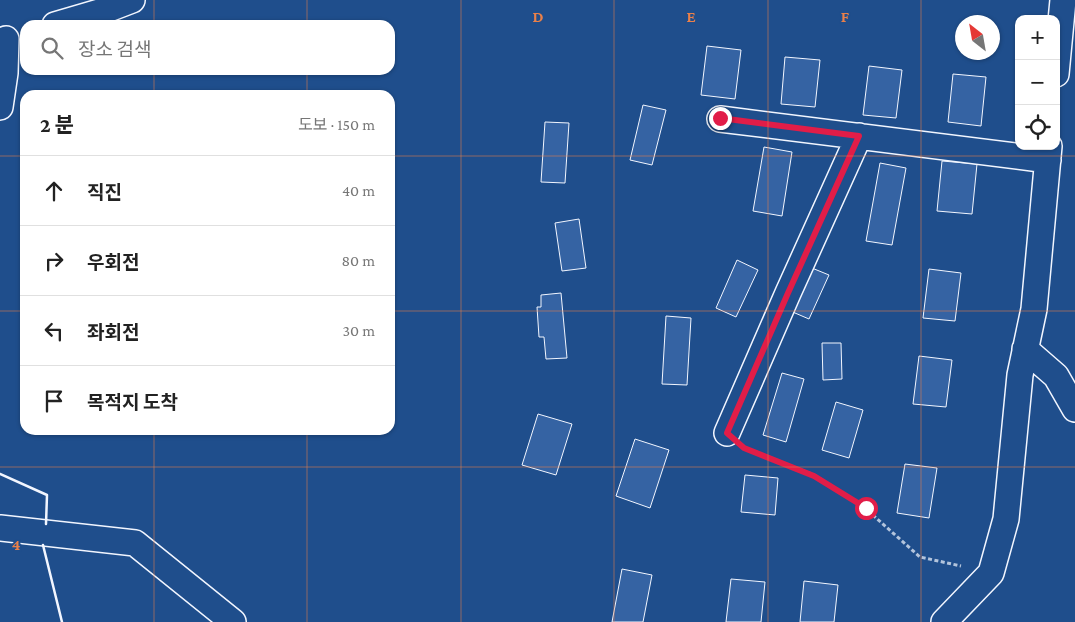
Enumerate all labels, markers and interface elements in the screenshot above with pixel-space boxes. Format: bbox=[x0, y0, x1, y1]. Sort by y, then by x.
text: D bbox=[532, 8, 544, 25]
text: E bbox=[686, 8, 696, 25]
text: F bbox=[841, 8, 850, 25]
north arrow bbox=[955, 15, 1000, 60]
map controls bbox=[1015, 15, 1060, 150]
button: + bbox=[1015, 15, 1060, 60]
search box bbox=[20, 20, 395, 75]
icon: search bbox=[38, 34, 66, 62]
text: 장소 검색 bbox=[78, 39, 151, 60]
button: − bbox=[1015, 60, 1060, 105]
button: locate bbox=[1015, 105, 1060, 150]
route end bbox=[709, 107, 732, 130]
text: 2 분 bbox=[40, 113, 74, 137]
text: 도보 · 150 m bbox=[298, 116, 375, 133]
icon: ahead bbox=[40, 177, 68, 205]
text: 직진 bbox=[87, 182, 122, 203]
text: 40 m bbox=[342, 182, 375, 199]
icon: right bbox=[40, 247, 68, 275]
text: 우회전 bbox=[87, 252, 139, 273]
text: 80 m bbox=[341, 252, 375, 269]
icon: left bbox=[40, 317, 68, 345]
text: 좌회전 bbox=[87, 322, 139, 343]
text: 30 m bbox=[343, 322, 375, 339]
icon: arrive bbox=[40, 387, 68, 415]
text: 목적지 도착 bbox=[87, 392, 178, 413]
route start bbox=[855, 497, 878, 520]
text: 4 bbox=[12, 536, 21, 553]

